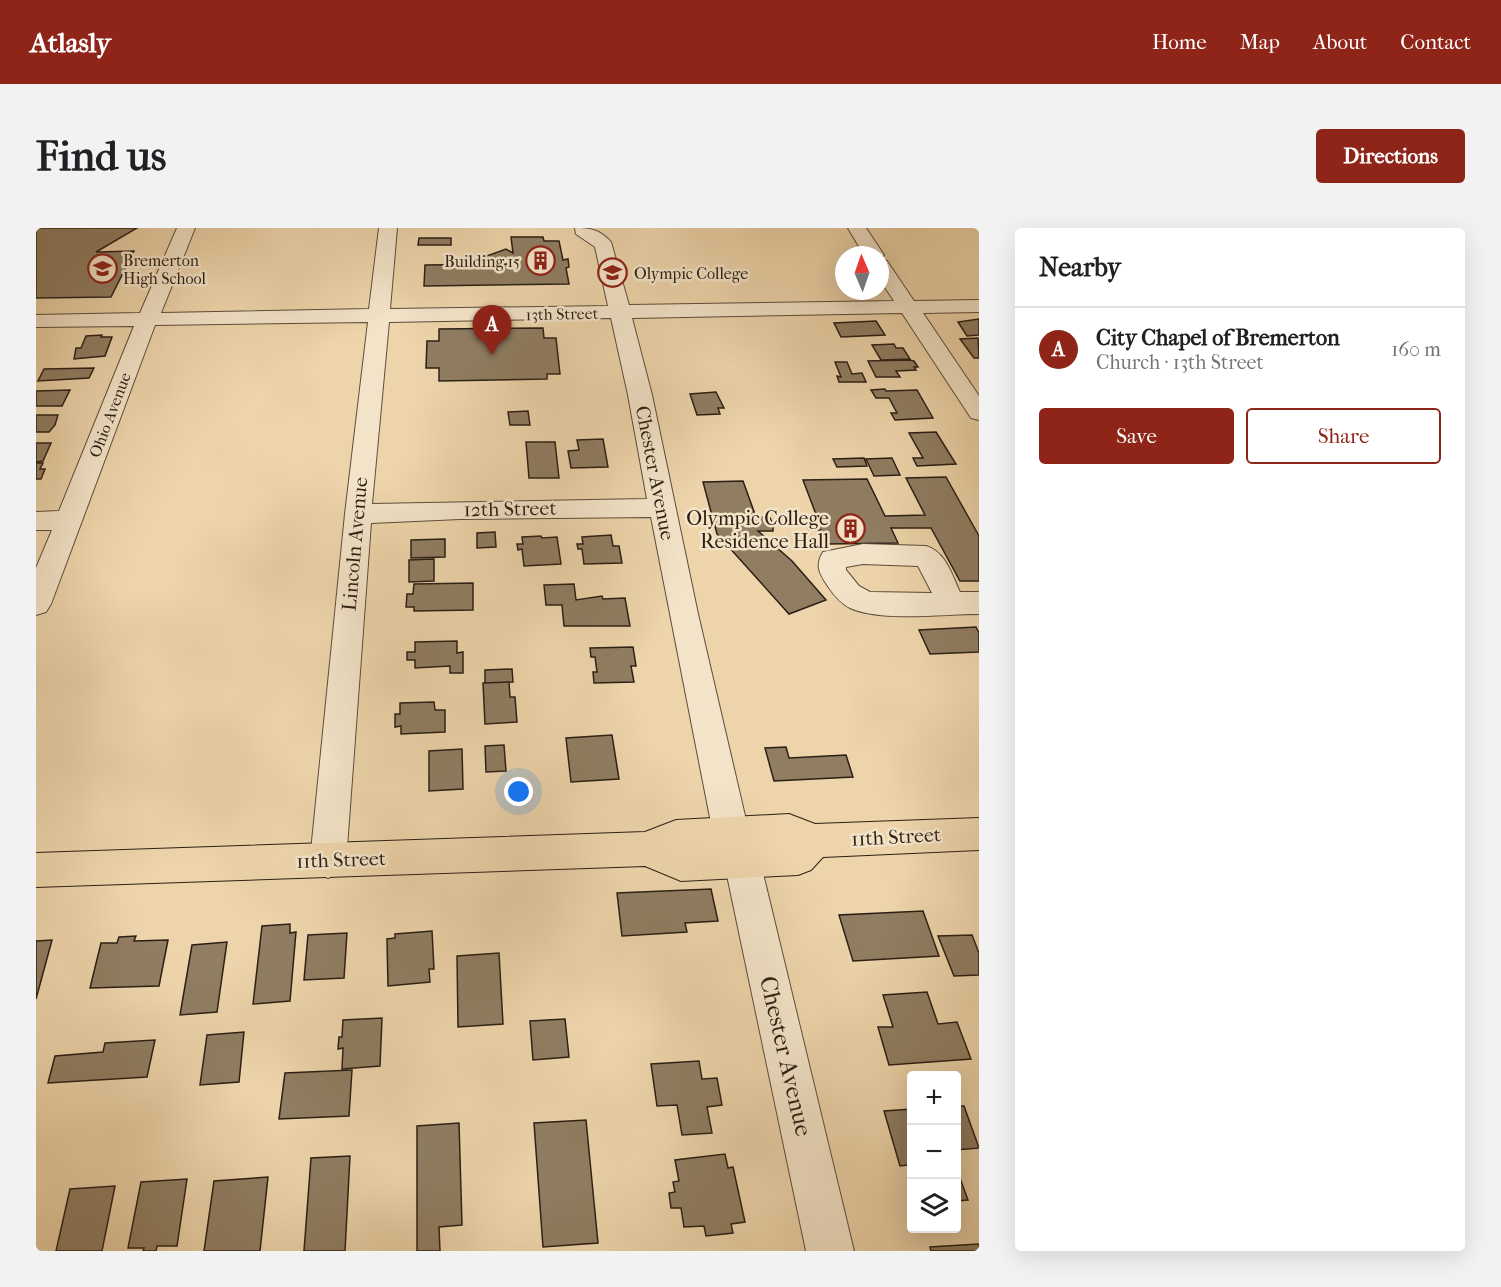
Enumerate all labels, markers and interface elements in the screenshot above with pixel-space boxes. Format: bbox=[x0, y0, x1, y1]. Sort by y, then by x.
text: Atlasly bbox=[30, 26, 111, 59]
text: Home bbox=[1152, 30, 1207, 54]
text: Map bbox=[1240, 30, 1280, 54]
text: About bbox=[1313, 30, 1367, 54]
text: Contact bbox=[1400, 30, 1471, 54]
button: Directions bbox=[1316, 129, 1465, 183]
text: Find us bbox=[36, 132, 166, 181]
building icon: Building 15 bbox=[525, 245, 557, 277]
north arrow bbox=[835, 246, 889, 300]
place label: Bremerton High School bbox=[123, 251, 207, 288]
place label: Building 15 bbox=[444, 252, 520, 271]
text: Nearby bbox=[1039, 252, 1121, 283]
school or university icon: Bremerton High School bbox=[86, 253, 118, 285]
school or university icon: Olympic College bbox=[597, 257, 629, 289]
place label: Olympic College bbox=[634, 264, 748, 283]
street label: 13th Street bbox=[526, 304, 599, 324]
pin: A bbox=[472, 306, 512, 355]
text: City Chapel of Bremerton bbox=[1096, 325, 1340, 351]
text: A bbox=[1052, 338, 1065, 361]
text: 160 m bbox=[1391, 338, 1441, 361]
text: Church · 13th Street bbox=[1096, 351, 1264, 374]
street label: Ohio Avenue bbox=[85, 370, 135, 460]
street label: Chester Avenue bbox=[631, 404, 679, 542]
button: Save bbox=[1039, 408, 1234, 464]
button: Share bbox=[1246, 408, 1441, 464]
street label: Lincoln Avenue bbox=[338, 476, 372, 612]
street label: 12th Street bbox=[463, 497, 557, 521]
place label: Olympic College Residence Hall bbox=[686, 507, 829, 553]
building icon: Olympic College Residence Hall bbox=[834, 513, 866, 545]
your location bbox=[504, 777, 533, 806]
street label: 11th Street bbox=[851, 823, 941, 851]
street label: 11th Street bbox=[296, 847, 386, 873]
street label: Chester Avenue bbox=[754, 973, 818, 1139]
map controls bbox=[907, 1071, 961, 1233]
button: + bbox=[907, 1071, 961, 1125]
button: − bbox=[907, 1125, 961, 1179]
button: layers bbox=[907, 1179, 961, 1233]

